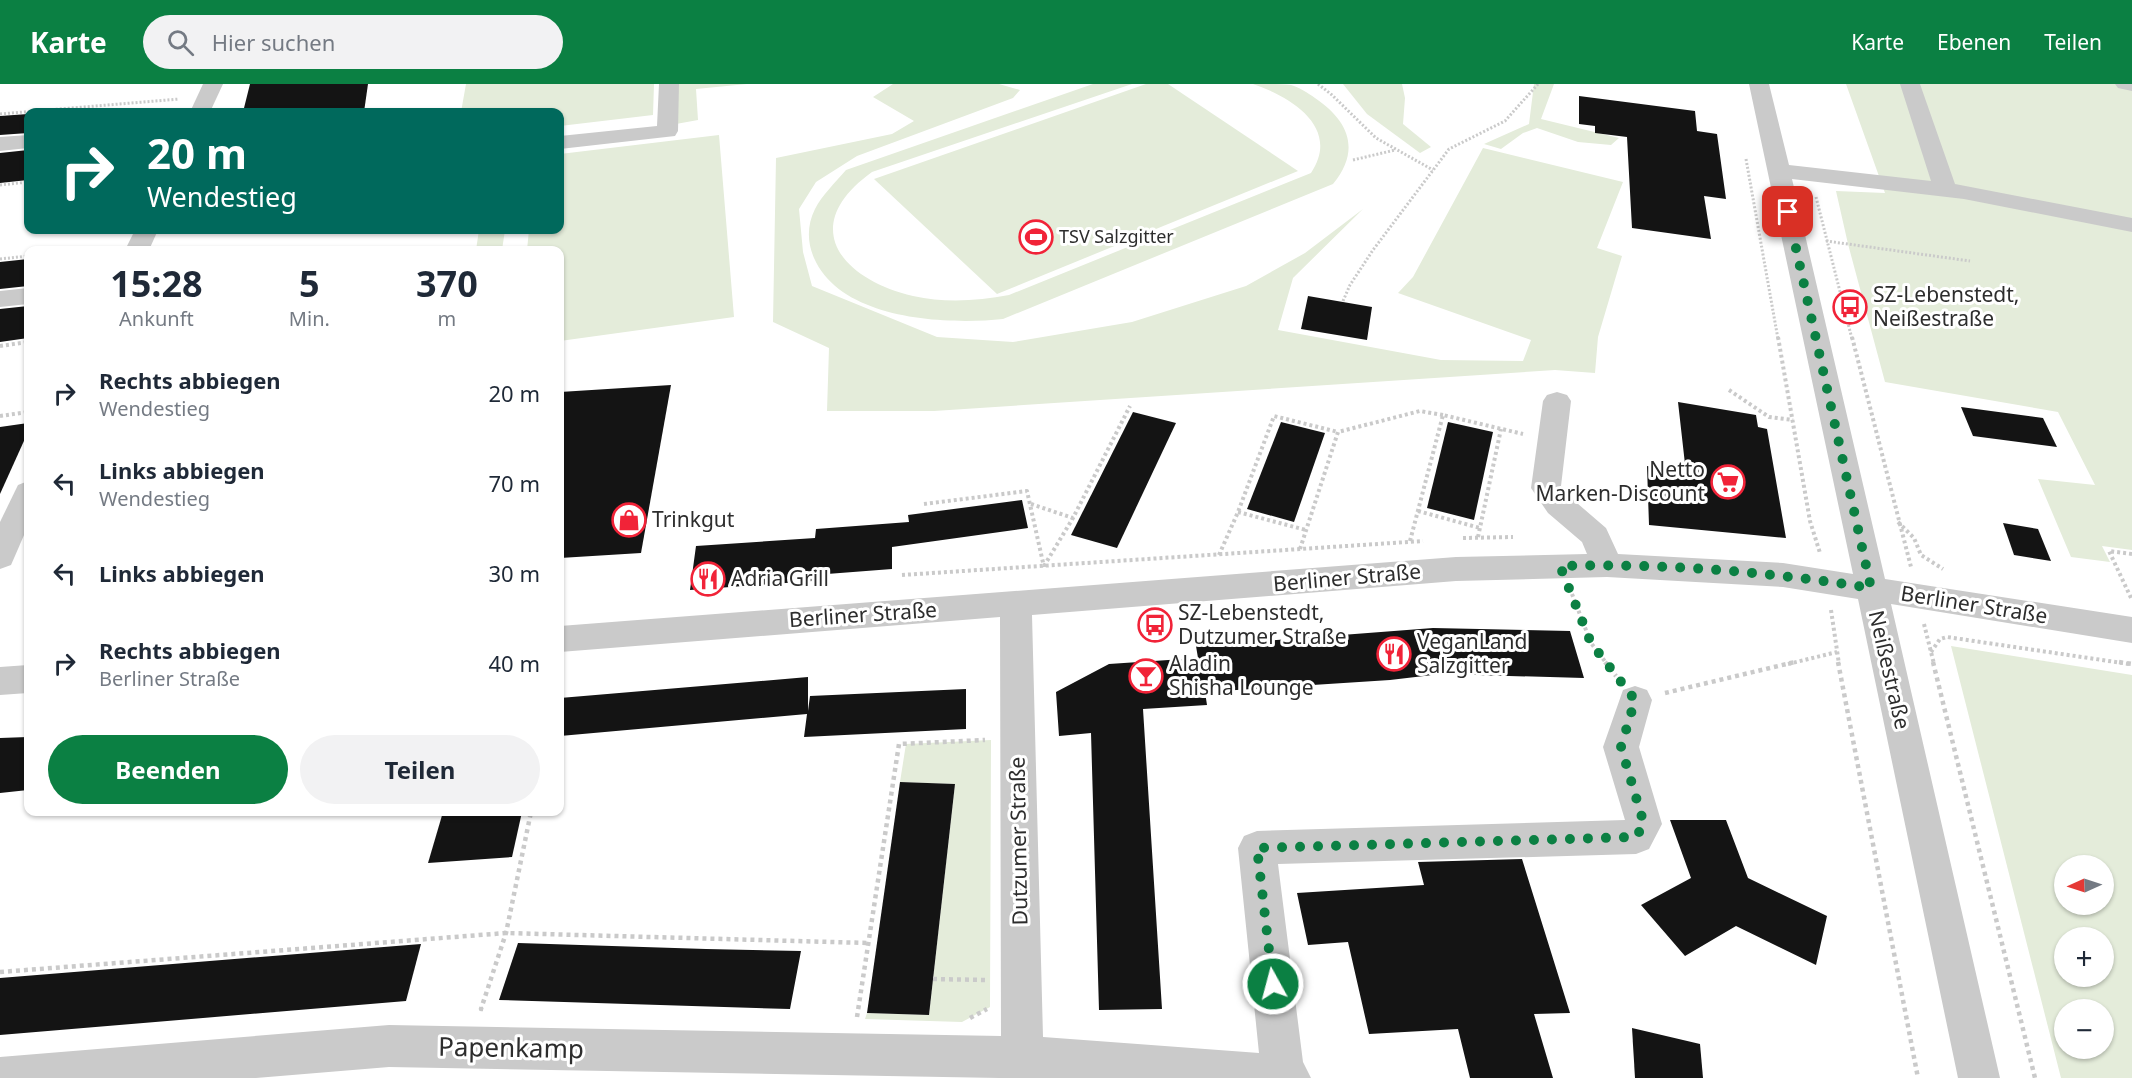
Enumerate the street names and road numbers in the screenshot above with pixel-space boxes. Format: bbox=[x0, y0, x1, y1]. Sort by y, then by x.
street label: Berliner Straße bbox=[1272, 557, 1422, 597]
street label: Berliner Straße bbox=[1899, 579, 2050, 629]
street label: Berliner Straße bbox=[788, 595, 938, 633]
street label: Neißestraße bbox=[1863, 608, 1917, 732]
street label: Dutzumer Straße bbox=[1003, 756, 1033, 926]
street label: Papenkamp bbox=[438, 1028, 584, 1066]

